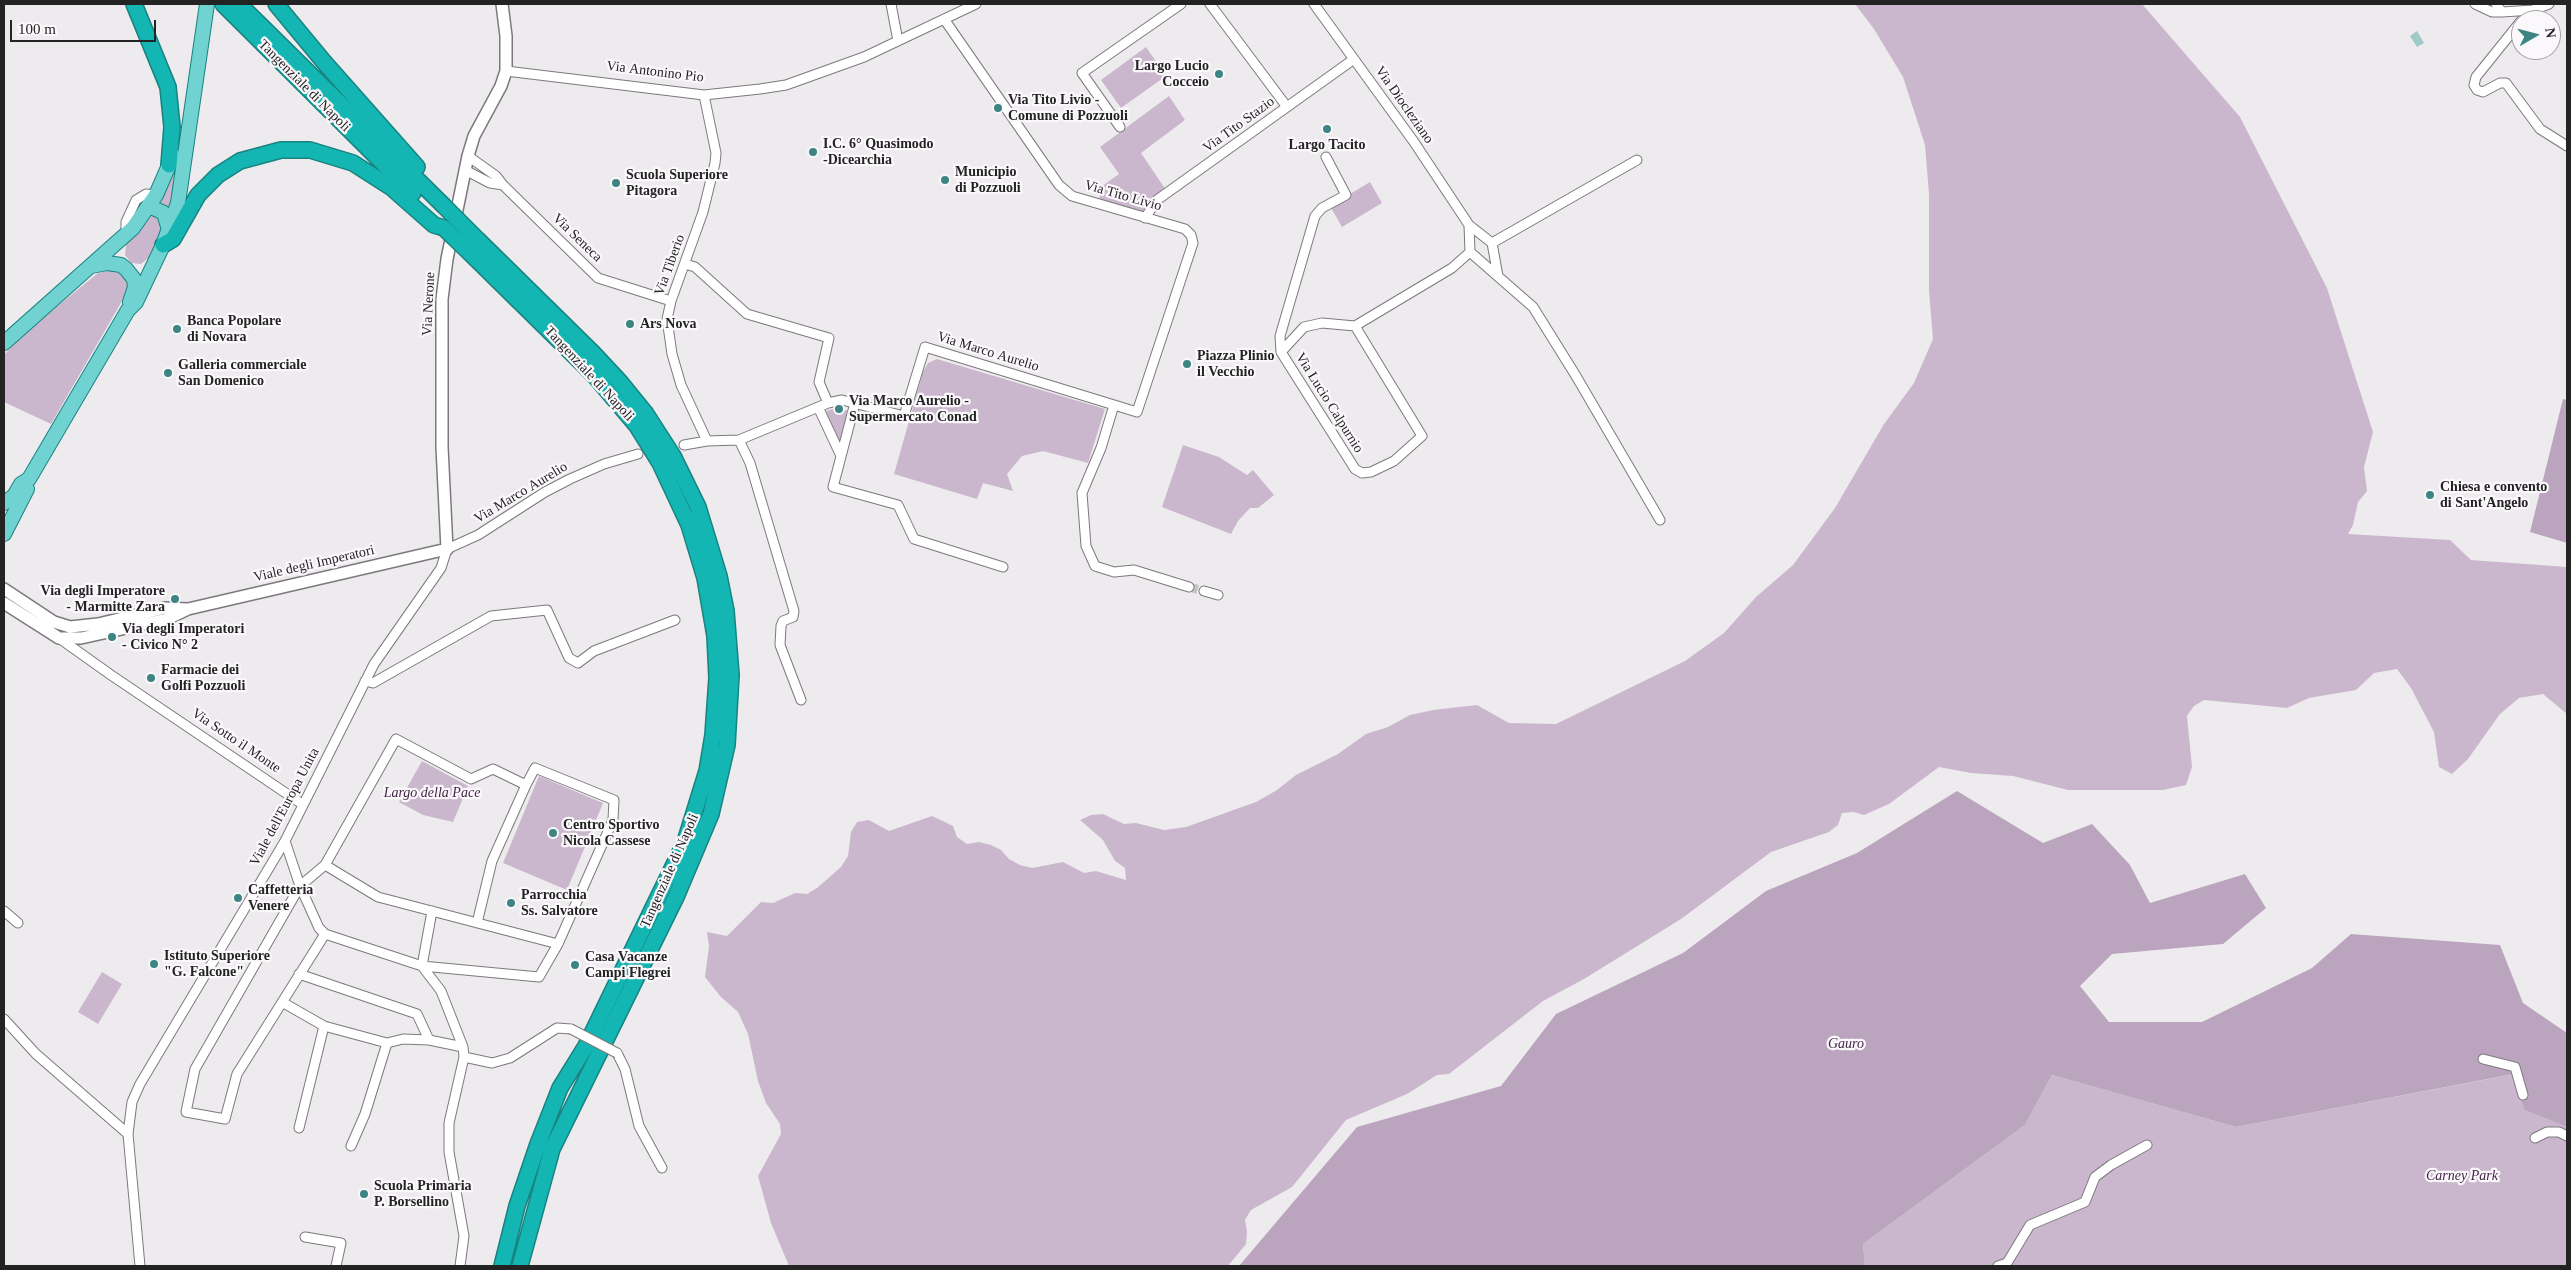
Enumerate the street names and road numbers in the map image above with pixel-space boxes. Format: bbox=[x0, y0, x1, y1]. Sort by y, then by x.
street label: Tangenziale di Napoli bbox=[254, 36, 354, 136]
street label: Via Antonino Pio bbox=[605, 58, 705, 86]
street label: Via Diocleziano bbox=[1371, 63, 1437, 147]
street label: Via Tito Stazio bbox=[1200, 93, 1278, 157]
street label: Via Tito Livio bbox=[1082, 177, 1164, 215]
street label: Via Seneca bbox=[549, 210, 605, 266]
street label: Via Tiberio bbox=[651, 232, 689, 298]
street label: Via Nerone bbox=[419, 272, 439, 336]
street label: Tangenziale di Napoli bbox=[541, 323, 637, 425]
street label: Via Marco Aurelio bbox=[935, 329, 1041, 375]
street label: Via Lucio Calpurnio bbox=[1291, 350, 1367, 456]
street label: Via Marco Aurelio bbox=[471, 459, 571, 527]
street label: Viale degli Imperatori bbox=[252, 542, 376, 586]
street label: Via Sotto il Monte bbox=[188, 705, 284, 777]
street label: Viale dell'Europa Unita bbox=[247, 745, 323, 869]
street label: Tangenziale di Napoli bbox=[637, 811, 703, 931]

